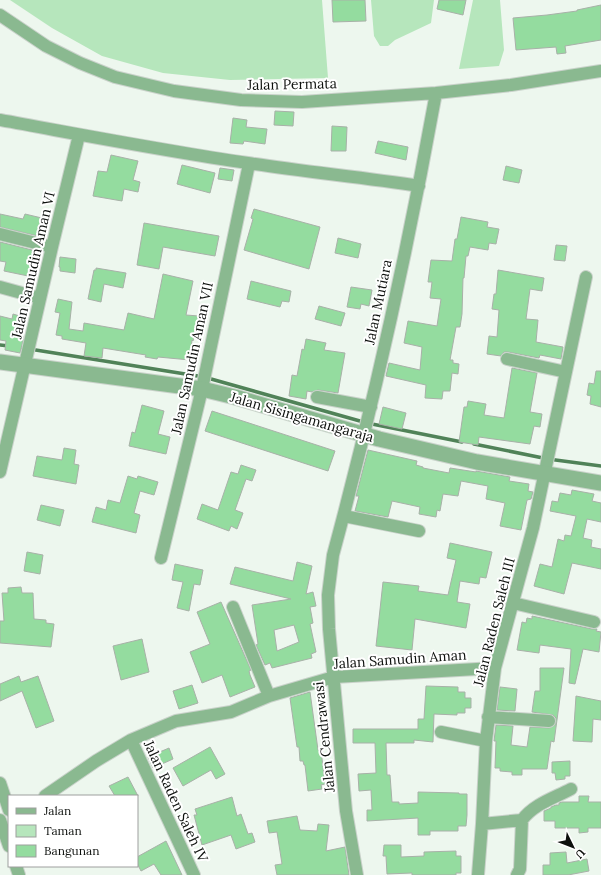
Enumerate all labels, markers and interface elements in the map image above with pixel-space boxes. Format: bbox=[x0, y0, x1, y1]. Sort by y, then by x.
street label: Jalan Permata bbox=[246, 74, 337, 94]
street label: Jalan Samudin Aman VI bbox=[7, 190, 59, 341]
street label: Jalan Mutiara bbox=[360, 258, 396, 347]
street label: Jalan Samudin Aman VII bbox=[167, 280, 217, 437]
street label: Jalan Sisingamangaraja bbox=[227, 388, 376, 446]
street label: Jalan Raden Saleh III bbox=[469, 556, 519, 689]
street label: Jalan Samudin Aman bbox=[332, 645, 467, 673]
street label: Jalan Cendrawasi bbox=[309, 681, 339, 794]
street label: Jalan Raden Saleh IV bbox=[140, 736, 212, 865]
legend bbox=[8, 795, 138, 867]
text: Jalan bbox=[43, 803, 71, 818]
text: Taman bbox=[44, 823, 82, 838]
north arrow bbox=[553, 827, 593, 867]
text: Bangunan bbox=[44, 843, 100, 858]
text: U bbox=[572, 846, 588, 862]

